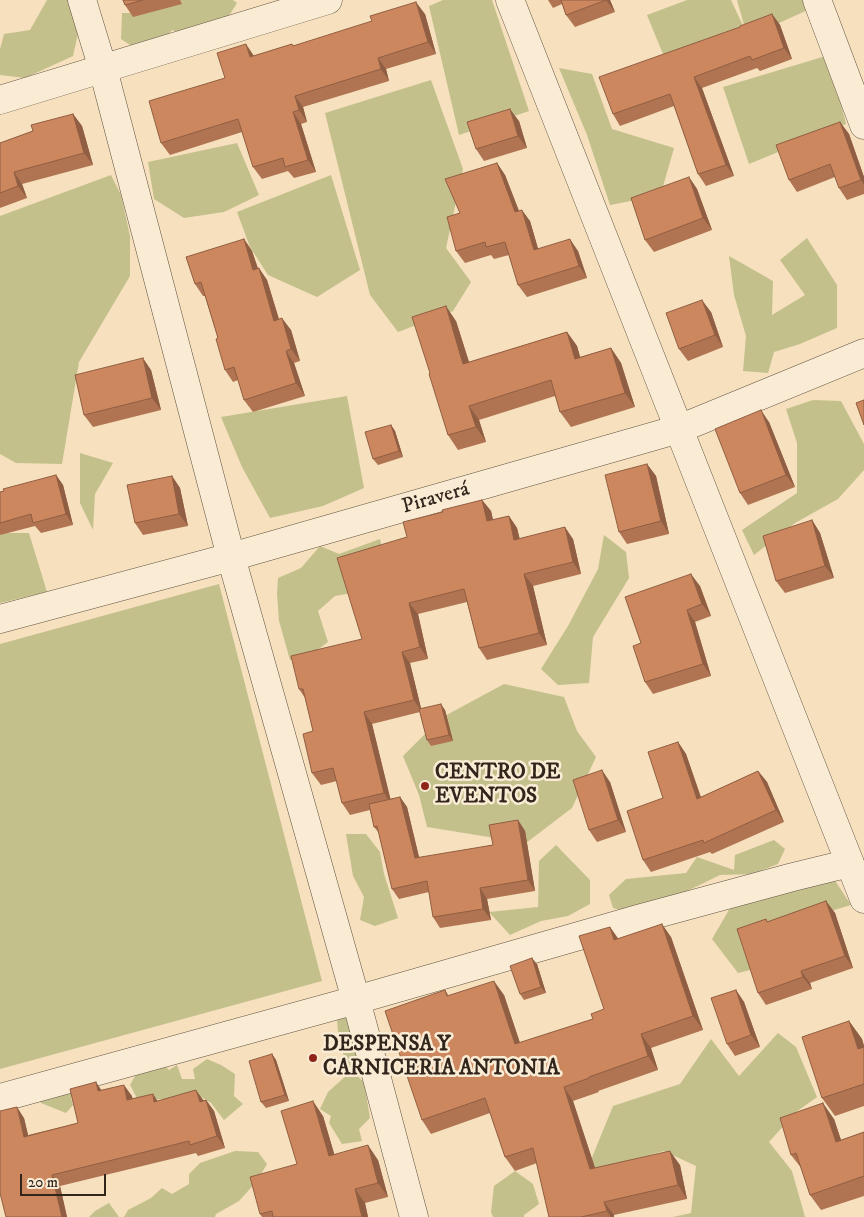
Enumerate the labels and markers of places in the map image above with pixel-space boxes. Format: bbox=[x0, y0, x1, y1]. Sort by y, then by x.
place label: CENTRO DE EVENTOS bbox=[435, 761, 560, 811]
marker: CENTRO DE EVENTOS bbox=[419, 780, 431, 792]
place label: DESPENSA Y CARNICERIA ANTONIA bbox=[323, 1033, 560, 1083]
marker: DESPENSA Y CARNICERIA ANTONIA bbox=[307, 1052, 319, 1064]

